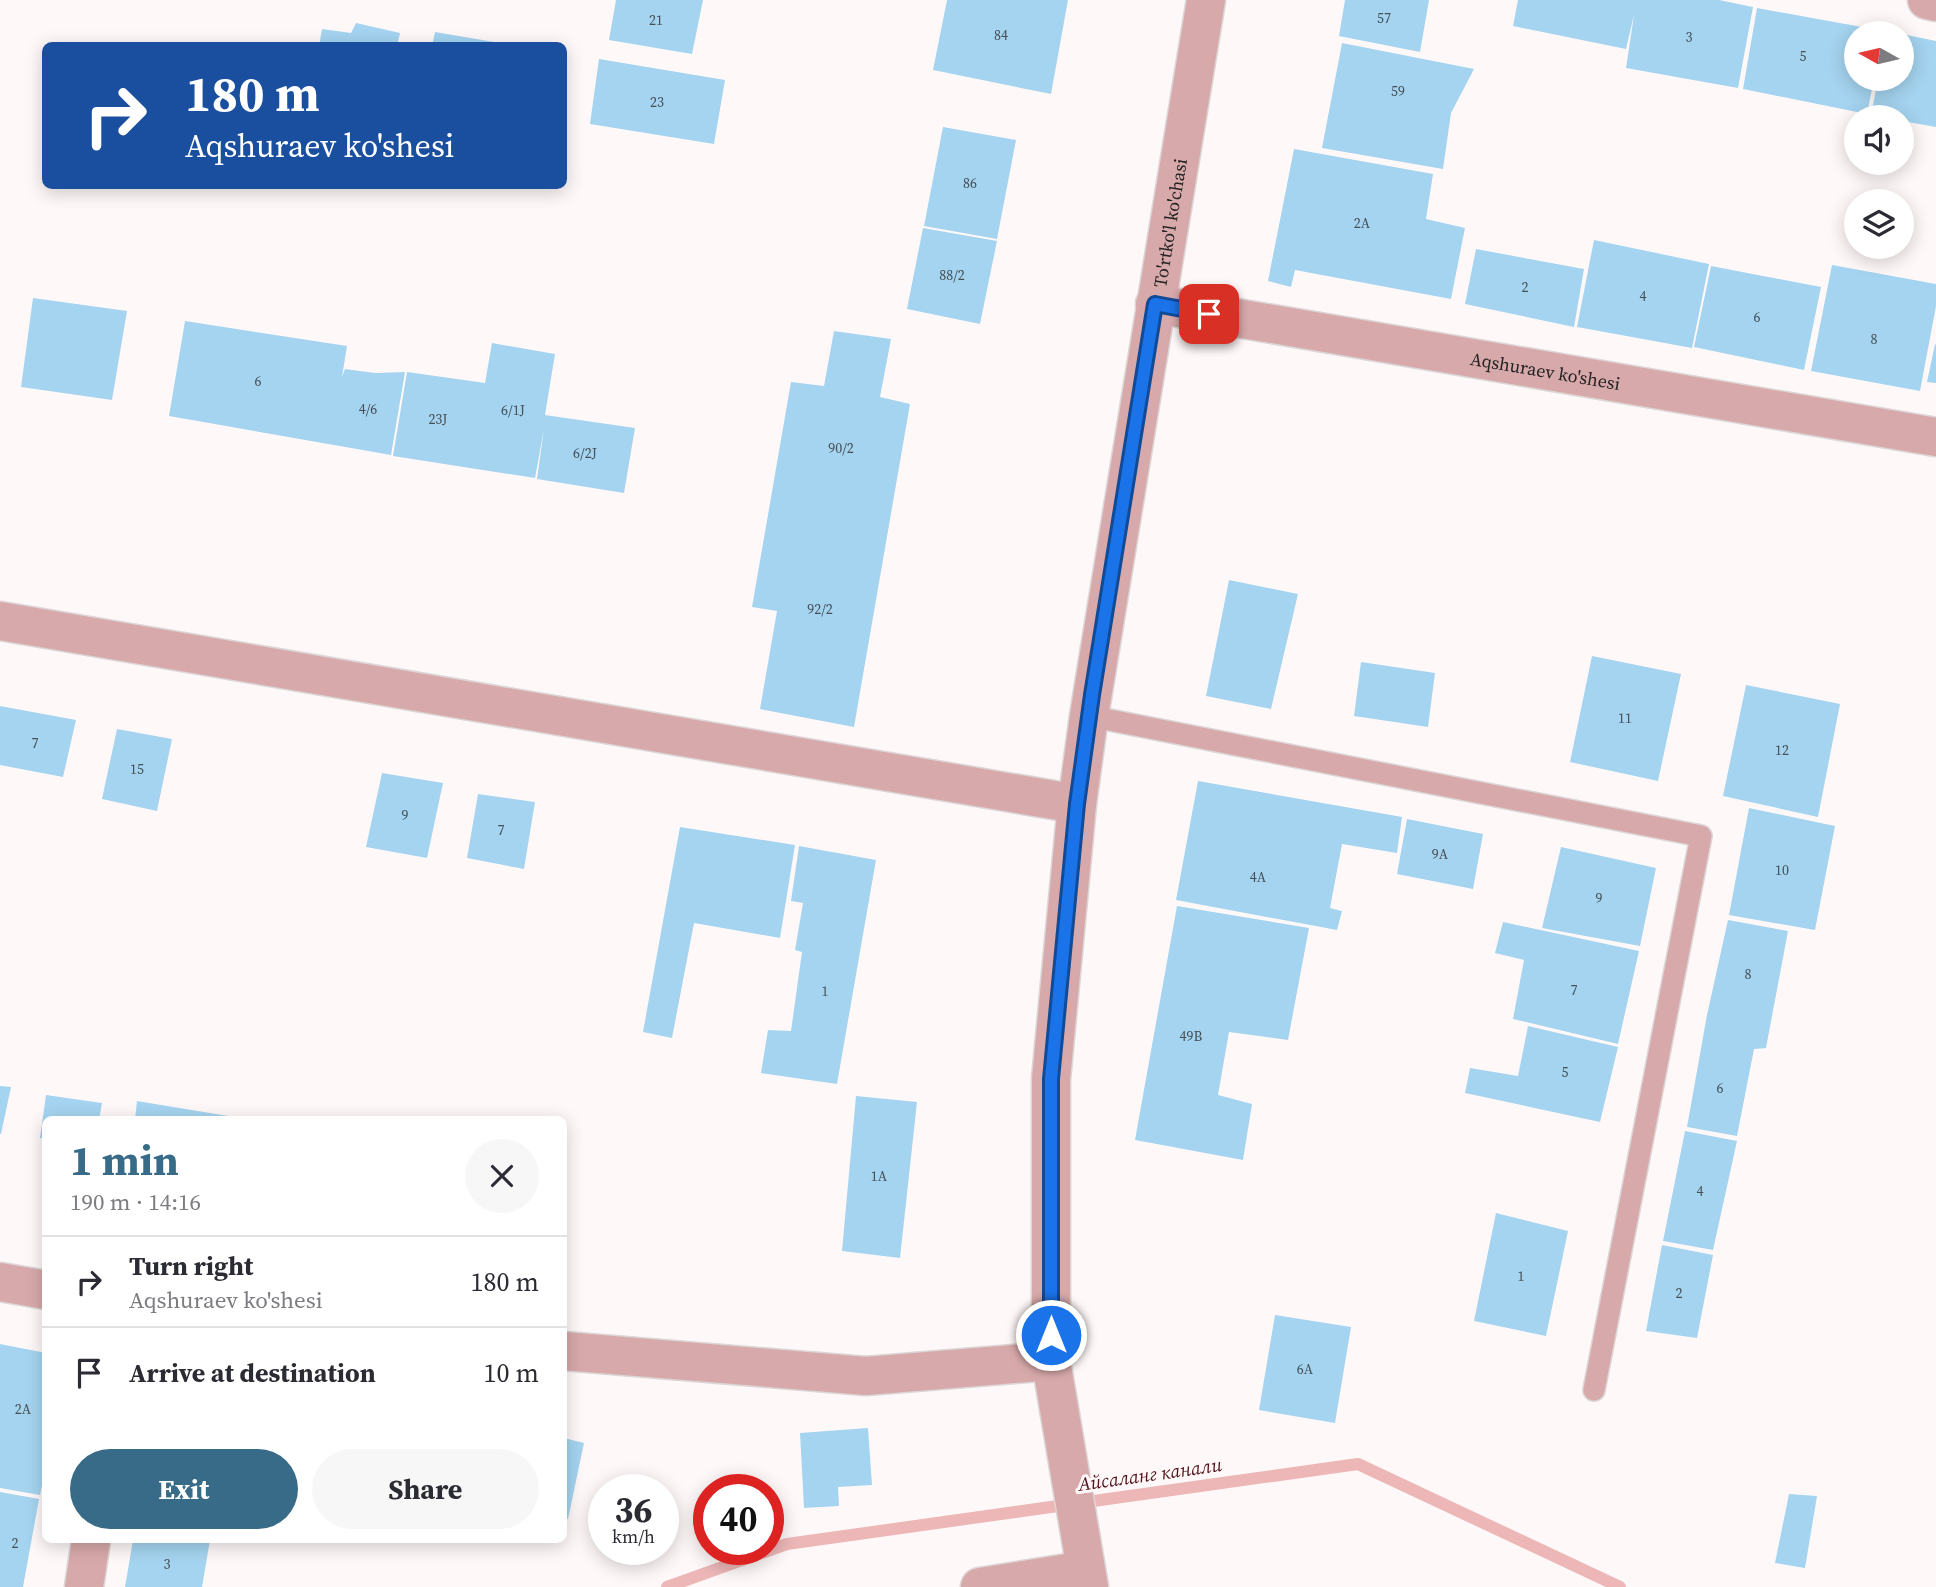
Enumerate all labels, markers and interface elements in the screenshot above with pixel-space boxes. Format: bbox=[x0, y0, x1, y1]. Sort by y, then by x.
house number: 57 bbox=[1377, 8, 1391, 28]
house number: 21 bbox=[649, 10, 663, 30]
north arrow bbox=[1844, 21, 1914, 91]
map controls bbox=[1844, 21, 1914, 259]
house number: 84 bbox=[994, 25, 1008, 45]
house number: 3 bbox=[1686, 27, 1693, 47]
house number: 5 bbox=[1800, 46, 1807, 66]
text: 180 m bbox=[185, 60, 320, 127]
icon: right bbox=[70, 70, 161, 161]
house number: 59 bbox=[1391, 81, 1405, 101]
house number: 23 bbox=[650, 92, 664, 112]
button: sound bbox=[1844, 105, 1914, 175]
text: Aqshuraev ko'shesi bbox=[185, 124, 454, 168]
street label: To'rtko'l ko'chasi bbox=[1147, 156, 1192, 289]
house number: 86 bbox=[963, 173, 977, 193]
button: layers bbox=[1844, 189, 1914, 259]
house number: 2A bbox=[1354, 213, 1371, 233]
house number: 88/2 bbox=[939, 265, 965, 285]
house number: 2 bbox=[1522, 277, 1529, 297]
pin bbox=[1179, 284, 1239, 344]
house number: 4 bbox=[1640, 286, 1647, 306]
icon: arrive bbox=[1190, 295, 1228, 333]
house number: 6 bbox=[1754, 307, 1761, 327]
house number: 8 bbox=[1871, 329, 1878, 349]
street label: Aqshuraev ko'shesi bbox=[1469, 345, 1622, 396]
house number: 6 bbox=[255, 371, 262, 391]
house number: 4/6 bbox=[359, 399, 377, 419]
house number: 6/1J bbox=[501, 400, 525, 420]
house number: 23J bbox=[428, 409, 448, 429]
house number: 90/2 bbox=[828, 438, 854, 458]
house number: 6/2J bbox=[573, 443, 597, 463]
house number: 92/2 bbox=[807, 599, 833, 619]
house number: 11 bbox=[1618, 708, 1632, 728]
house number: 7 bbox=[32, 733, 39, 753]
house number: 12 bbox=[1775, 740, 1789, 760]
house number: 15 bbox=[130, 759, 144, 779]
house number: 9 bbox=[402, 805, 409, 825]
house number: 7 bbox=[498, 820, 505, 840]
house number: 9A bbox=[1432, 844, 1449, 864]
house number: 10 bbox=[1775, 860, 1789, 880]
house number: 4A bbox=[1250, 867, 1267, 887]
house number: 9 bbox=[1596, 888, 1603, 908]
house number: 8 bbox=[1745, 964, 1752, 984]
house number: 7 bbox=[1571, 980, 1578, 1000]
house number: 1 bbox=[822, 981, 829, 1001]
house number: 49B bbox=[1180, 1026, 1203, 1046]
house number: 5 bbox=[1562, 1062, 1569, 1082]
house number: 6 bbox=[1717, 1078, 1724, 1098]
text: 1 min bbox=[70, 1131, 179, 1189]
button: close bbox=[465, 1139, 539, 1213]
house number: 1A bbox=[871, 1166, 888, 1186]
house number: 4 bbox=[1697, 1181, 1704, 1201]
text: 190 m · 14:16 bbox=[70, 1186, 201, 1218]
text: Turn right bbox=[129, 1248, 253, 1284]
icon: right bbox=[70, 1263, 108, 1301]
text: 180 m bbox=[471, 1264, 539, 1300]
house number: 1 bbox=[1518, 1266, 1525, 1286]
house number: 2 bbox=[1676, 1283, 1683, 1303]
text: Aqshuraev ko'shesi bbox=[129, 1284, 323, 1316]
position arrow bbox=[1014, 1298, 1088, 1372]
icon: arrive bbox=[70, 1354, 108, 1392]
text: Arrive at destination bbox=[129, 1355, 376, 1391]
text: 10 m bbox=[484, 1355, 539, 1391]
house number: 6A bbox=[1297, 1359, 1314, 1379]
house number: 2A bbox=[15, 1399, 32, 1419]
button: Exit bbox=[70, 1449, 298, 1529]
button: Share bbox=[312, 1449, 539, 1529]
water label: Айсаланг канали bbox=[1075, 1451, 1224, 1497]
speed limit sign: 40 bbox=[693, 1474, 784, 1565]
text: 36 bbox=[615, 1486, 652, 1534]
text: km/h bbox=[612, 1524, 655, 1549]
house number: 2 bbox=[12, 1533, 19, 1553]
house number: 3 bbox=[164, 1554, 171, 1574]

